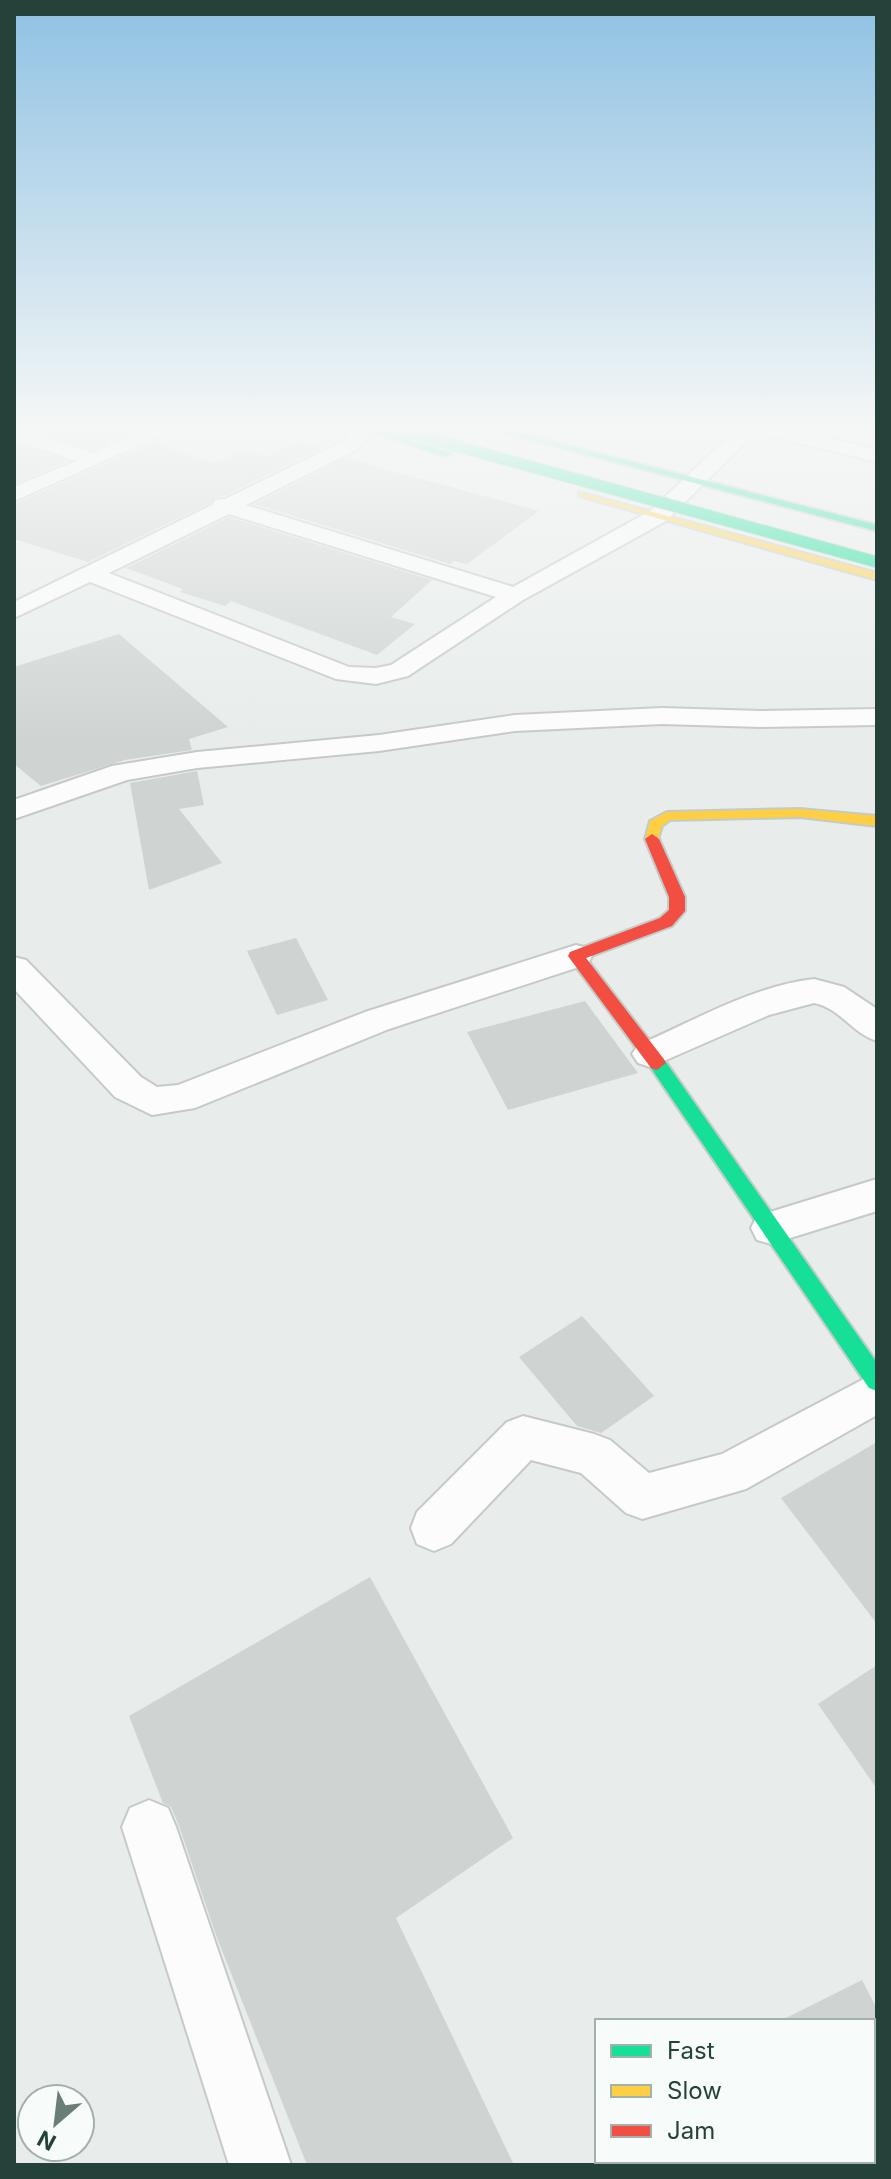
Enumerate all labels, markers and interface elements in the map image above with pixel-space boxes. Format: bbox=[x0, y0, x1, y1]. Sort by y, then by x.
legend bbox=[595, 2019, 875, 2163]
text: Fast bbox=[667, 2036, 715, 2065]
text: Slow bbox=[667, 2076, 722, 2105]
north arrow bbox=[16, 2083, 96, 2163]
text: Jam bbox=[667, 2116, 715, 2145]
text: N bbox=[33, 2125, 60, 2156]

